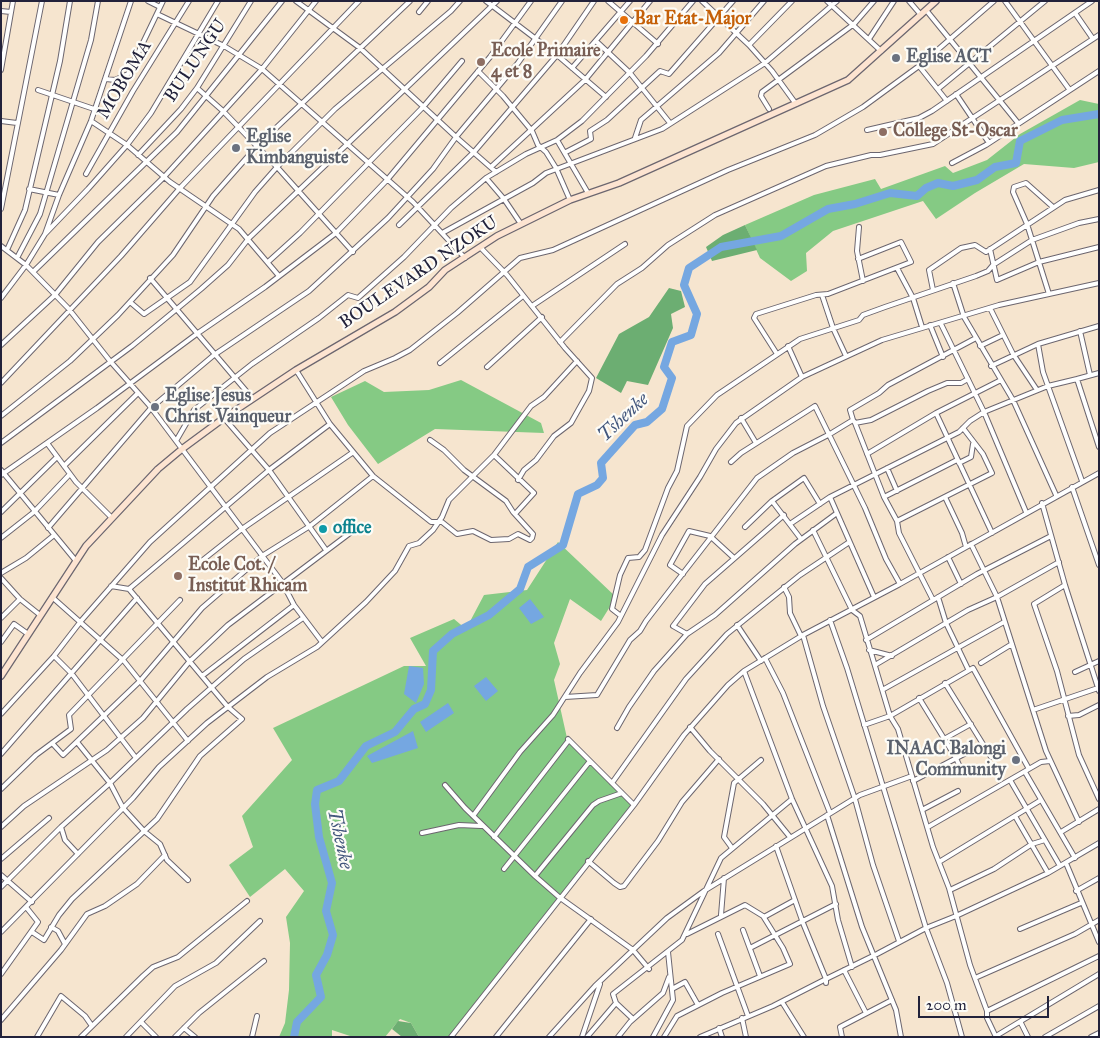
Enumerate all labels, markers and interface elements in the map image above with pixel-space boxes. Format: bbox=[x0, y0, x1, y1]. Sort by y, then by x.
place label: Bar Etat-Major bbox=[634, 9, 751, 31]
marker: Bar Etat-Major bbox=[618, 14, 630, 26]
street label: BULUNGU bbox=[160, 15, 232, 107]
street label: MOBOMA bbox=[93, 37, 157, 123]
place label: Ecole Primaire 4 et 8 bbox=[491, 41, 601, 84]
place label: Eglise ACT bbox=[906, 47, 991, 69]
marker: Eglise ACT bbox=[890, 52, 902, 64]
marker: Ecole Primaire 4 et 8 bbox=[475, 56, 487, 68]
place label: College St-Oscar bbox=[893, 121, 1018, 143]
marker: College St-Oscar bbox=[877, 126, 889, 138]
place label: Eglise Kimbanguiste bbox=[246, 127, 348, 170]
marker: Eglise Kimbanguiste bbox=[230, 142, 242, 154]
street label: BOULEVARD NZOKU bbox=[336, 212, 502, 334]
place label: Eglise Jesus Christ Vainqueur bbox=[165, 386, 291, 428]
water label: Tshenke bbox=[594, 389, 654, 447]
marker: Eglise Jesus Christ Vainqueur bbox=[149, 401, 161, 413]
place label: office bbox=[333, 518, 372, 540]
marker: office bbox=[317, 523, 329, 535]
place label: Ecole Cot. / Institut Rhicam bbox=[188, 555, 307, 598]
marker: Ecole Cot. / Institut Rhicam bbox=[172, 570, 184, 582]
place label: INAAC Balongi Community bbox=[887, 739, 1006, 782]
marker: INAAC Balongi Community bbox=[1010, 754, 1022, 766]
water label: Tshenke bbox=[322, 807, 356, 871]
scale bar bbox=[920, 986, 1051, 1018]
text: 200 m bbox=[926, 996, 967, 1014]

